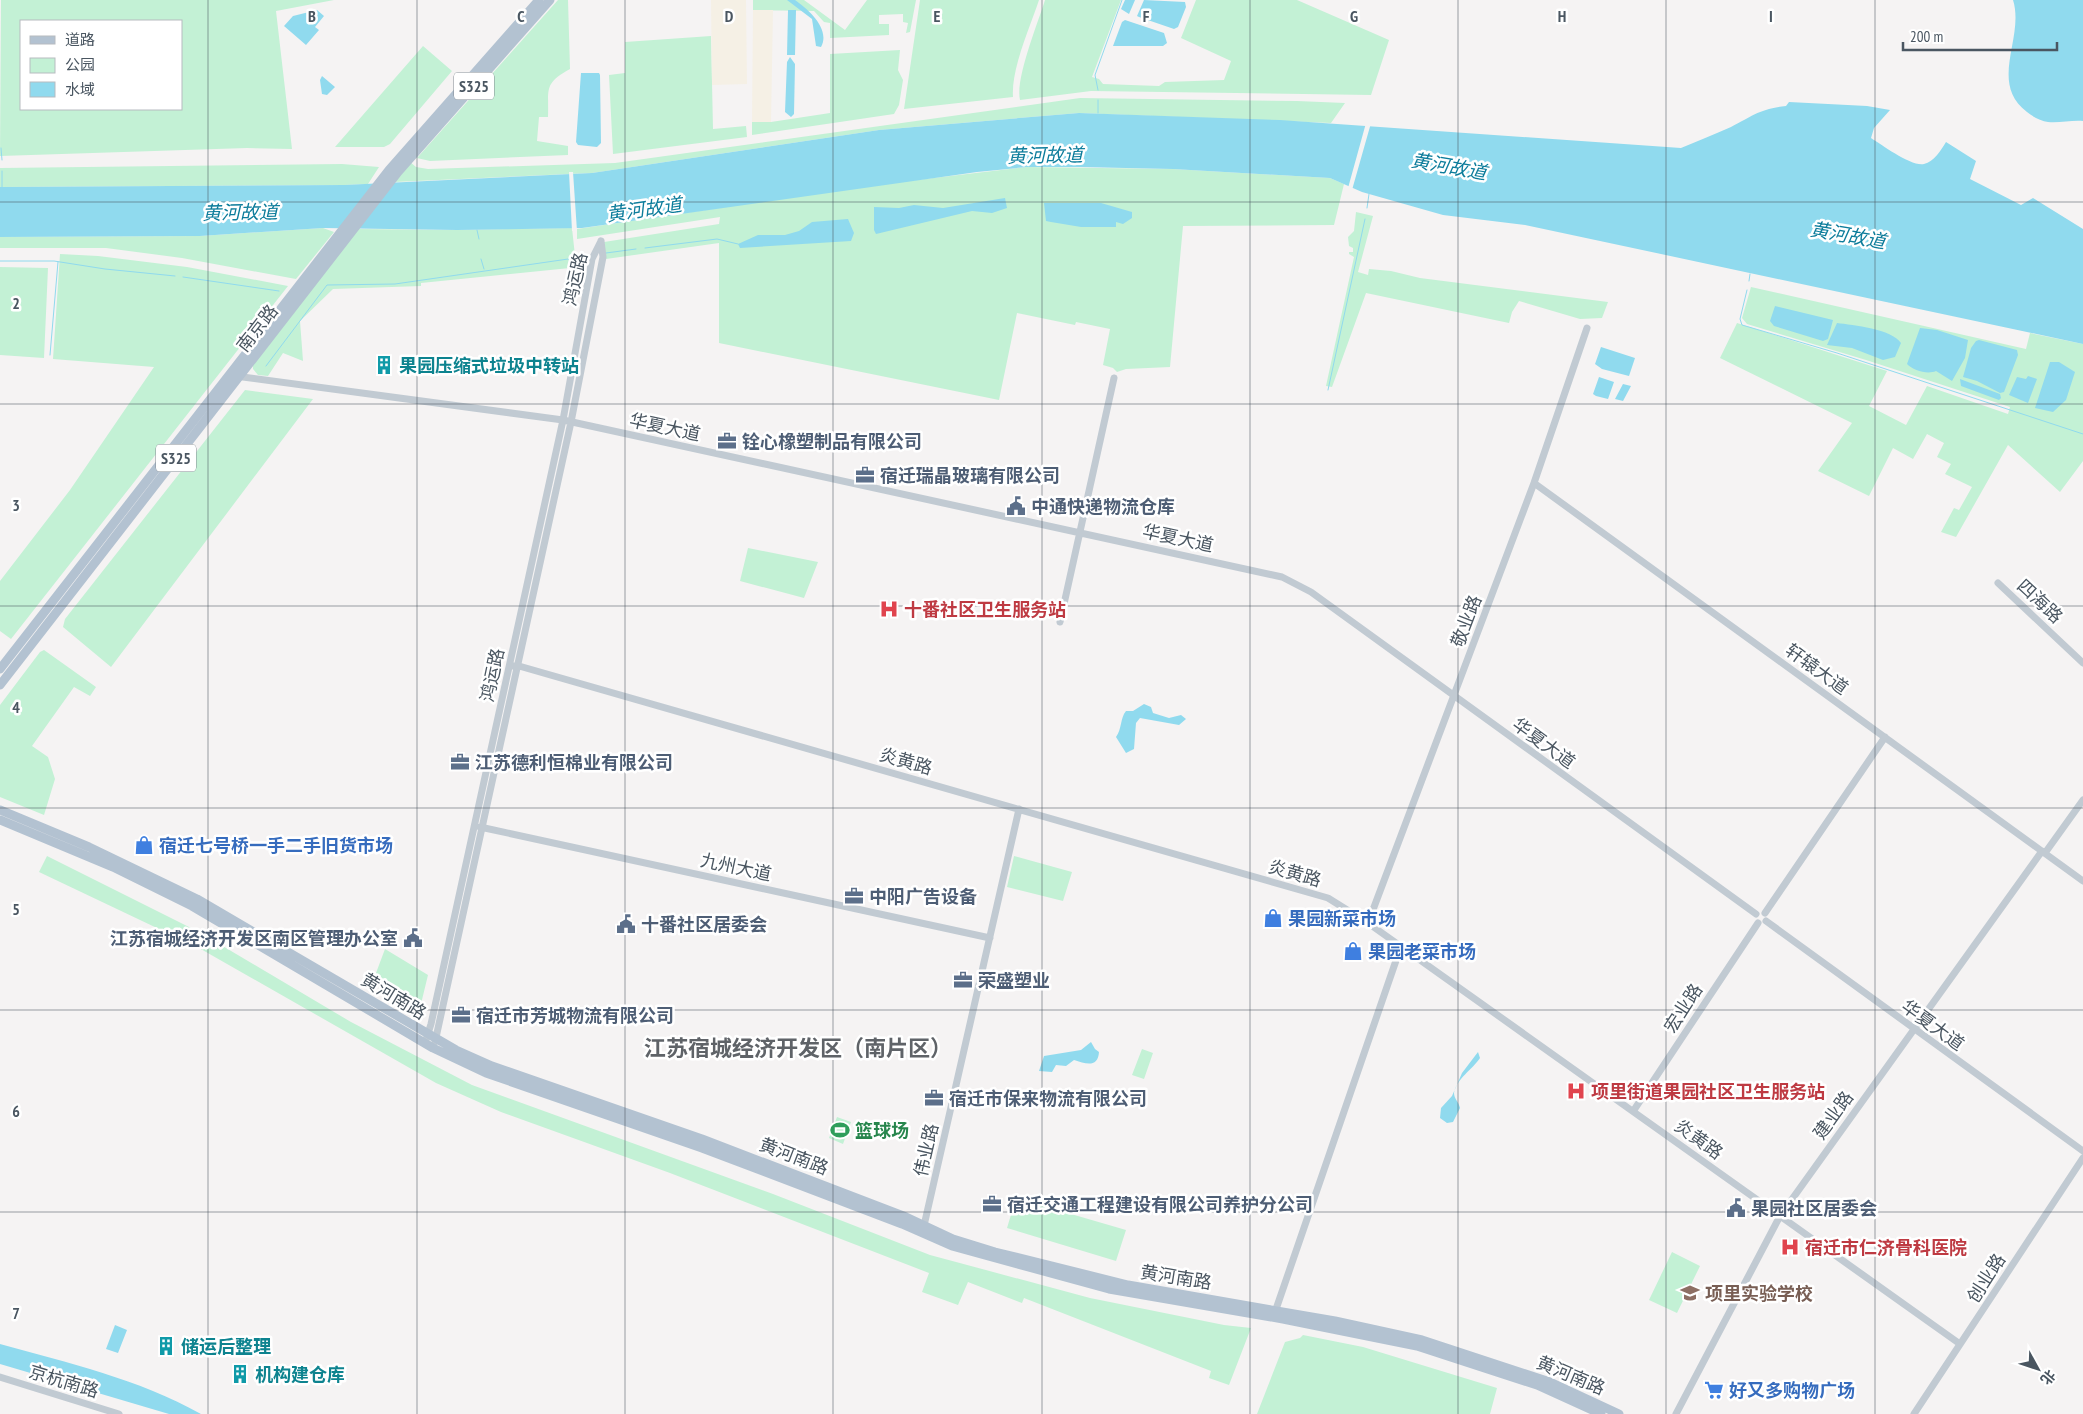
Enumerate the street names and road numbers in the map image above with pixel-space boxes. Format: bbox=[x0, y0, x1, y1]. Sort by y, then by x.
road number: S325 bbox=[454, 72, 494, 100]
street label: 鸿运路 bbox=[558, 250, 592, 308]
street label: 南京路 bbox=[231, 300, 283, 356]
street label: 华夏大道 bbox=[627, 408, 703, 446]
road number: S325 bbox=[156, 444, 196, 472]
street label: 华夏大道 bbox=[1140, 519, 1216, 557]
street label: 四海路 bbox=[2012, 574, 2068, 628]
street label: 敬业路 bbox=[1446, 592, 1486, 650]
street label: 轩辕大道 bbox=[1781, 639, 1853, 699]
street label: 鸿运路 bbox=[475, 646, 509, 704]
street label: 华夏大道 bbox=[1508, 713, 1580, 773]
street label: 炎黄路 bbox=[877, 743, 935, 779]
street label: 九州大道 bbox=[698, 848, 774, 886]
street label: 炎黄路 bbox=[1266, 855, 1324, 891]
street label: 黄河南路 bbox=[357, 968, 431, 1024]
street label: 宏业路 bbox=[1659, 979, 1707, 1037]
street label: 华夏大道 bbox=[1897, 995, 1969, 1055]
street label: 建业路 bbox=[1808, 1086, 1858, 1144]
street label: 炎黄路 bbox=[1670, 1114, 1728, 1164]
street label: 伟业路 bbox=[909, 1121, 943, 1179]
street label: 黄河南路 bbox=[756, 1132, 832, 1180]
street label: 创业路 bbox=[1962, 1249, 2010, 1307]
street label: 黄河南路 bbox=[1139, 1260, 1213, 1294]
street label: 黄河南路 bbox=[1533, 1350, 1609, 1400]
street label: 京杭南路 bbox=[26, 1359, 102, 1403]

